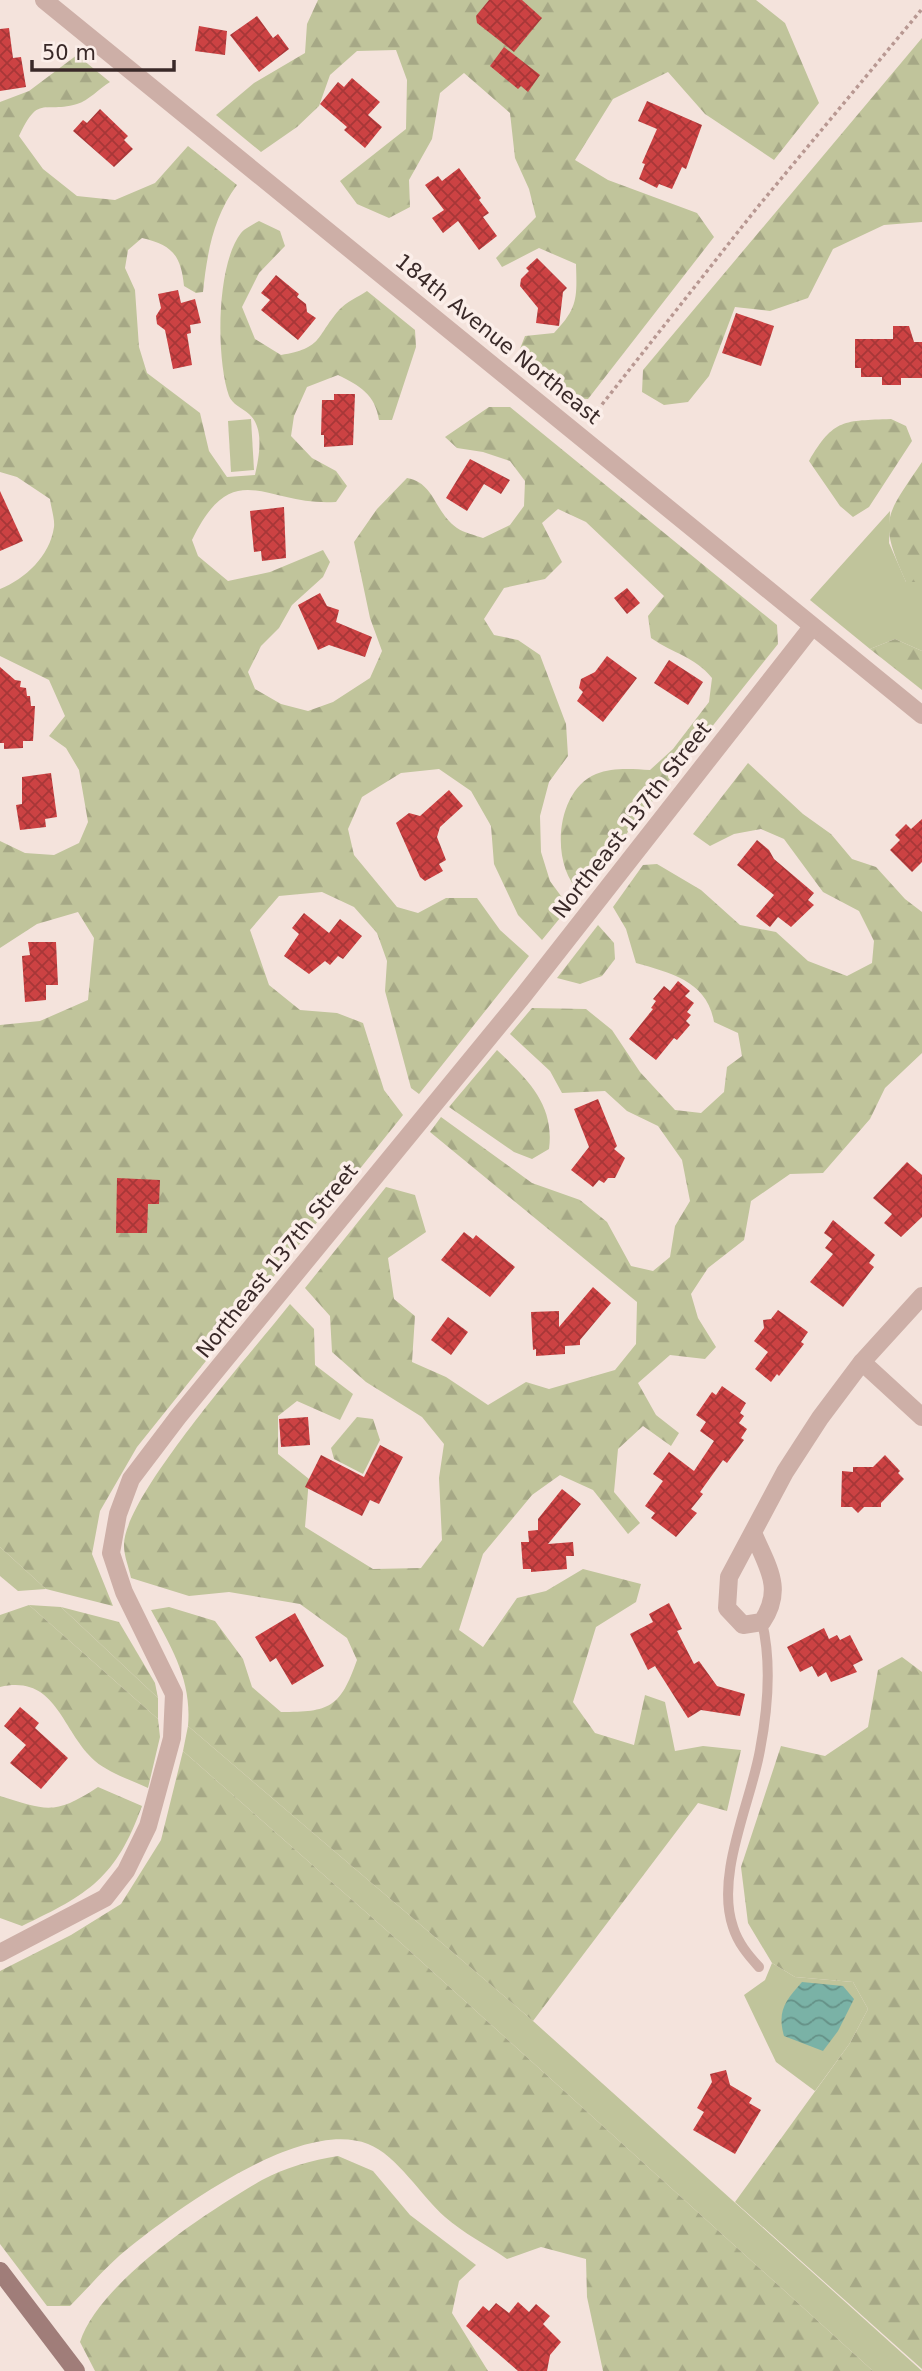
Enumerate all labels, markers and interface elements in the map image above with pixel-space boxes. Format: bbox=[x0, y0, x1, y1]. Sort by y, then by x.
scale bar bbox=[32, 28, 173, 72]
text: 50 m bbox=[42, 41, 96, 65]
street label: 184th Avenue Northeast bbox=[391, 249, 605, 429]
street label: Northeast 137th Street bbox=[548, 717, 716, 923]
street label: Northeast 137th Street bbox=[191, 1159, 363, 1363]

